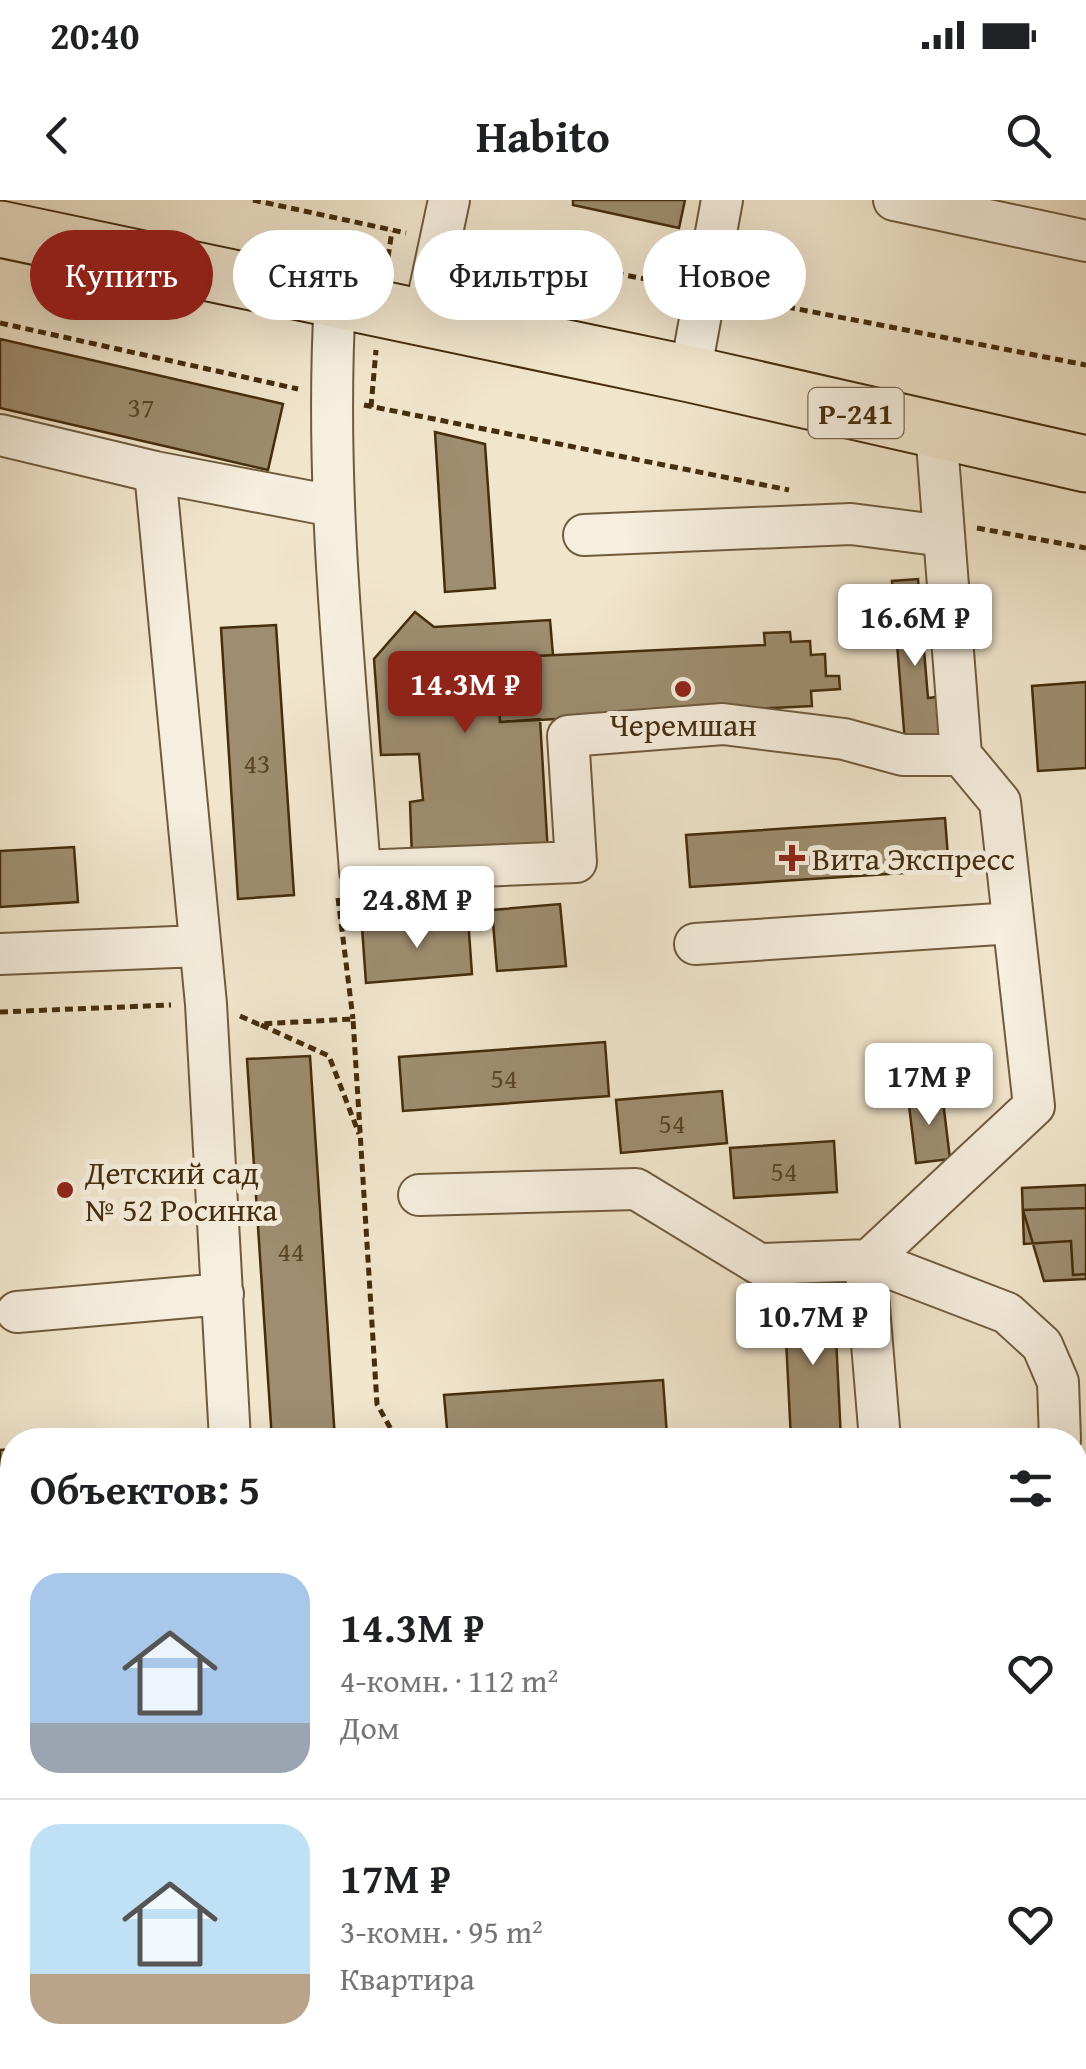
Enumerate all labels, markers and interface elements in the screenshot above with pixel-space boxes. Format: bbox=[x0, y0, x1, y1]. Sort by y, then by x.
text: 20:40 bbox=[50, 7, 140, 63]
text: Habito bbox=[476, 103, 610, 168]
icon: back bbox=[30, 108, 85, 163]
icon: search bbox=[1001, 108, 1056, 163]
chip: Купить bbox=[30, 230, 213, 320]
chip: Снять bbox=[233, 230, 394, 320]
chip: Фильтры bbox=[414, 230, 623, 320]
chip: Новое bbox=[643, 230, 806, 320]
house number: 37 bbox=[128, 386, 154, 427]
road number: Р-241 bbox=[808, 388, 904, 438]
pin: 16.6M ₽ bbox=[823, 584, 1007, 669]
text: 16.6M ₽ bbox=[860, 593, 970, 640]
pin: 14.3M ₽ bbox=[373, 651, 557, 736]
text: 14.3M ₽ bbox=[410, 660, 520, 707]
marker: Черемшан bbox=[672, 678, 694, 700]
place label: Черемшан bbox=[609, 701, 757, 748]
house number: 43 bbox=[244, 742, 270, 783]
place label: Вита Экспресс bbox=[812, 835, 1015, 882]
marker: Вита Экспресс bbox=[781, 847, 803, 869]
pin: 24.8M ₽ bbox=[325, 866, 509, 951]
text: 24.8M ₽ bbox=[362, 875, 472, 922]
pin: 17M ₽ bbox=[859, 1043, 999, 1128]
text: 17M ₽ bbox=[887, 1052, 971, 1099]
house number: 54 bbox=[491, 1057, 517, 1098]
house number: 54 bbox=[659, 1102, 685, 1143]
place label: Детский сад № 52 Росинка bbox=[84, 1149, 278, 1233]
house number: 54 bbox=[771, 1150, 797, 1191]
marker: Детский сад № 52 Росинка bbox=[54, 1179, 76, 1201]
house number: 44 bbox=[278, 1230, 304, 1271]
pin: 10.7M ₽ bbox=[721, 1283, 905, 1368]
text: 10.7M ₽ bbox=[758, 1292, 868, 1339]
text: Объектов: 5 bbox=[30, 1458, 260, 1519]
icon: filters bbox=[1003, 1461, 1058, 1516]
text: 14.3M ₽ bbox=[340, 1596, 484, 1657]
icon: home bbox=[110, 1613, 230, 1733]
icon: heart bbox=[1003, 1646, 1058, 1701]
text: 4-комн. · 112 m² bbox=[340, 1657, 558, 1704]
text: Дом bbox=[340, 1704, 400, 1751]
text: 17M ₽ bbox=[340, 1847, 451, 1908]
icon: home bbox=[110, 1864, 230, 1984]
icon: heart bbox=[1003, 1897, 1058, 1952]
text: 3-комн. · 95 m² bbox=[340, 1908, 543, 1955]
text: Квартира bbox=[340, 1955, 475, 2002]

